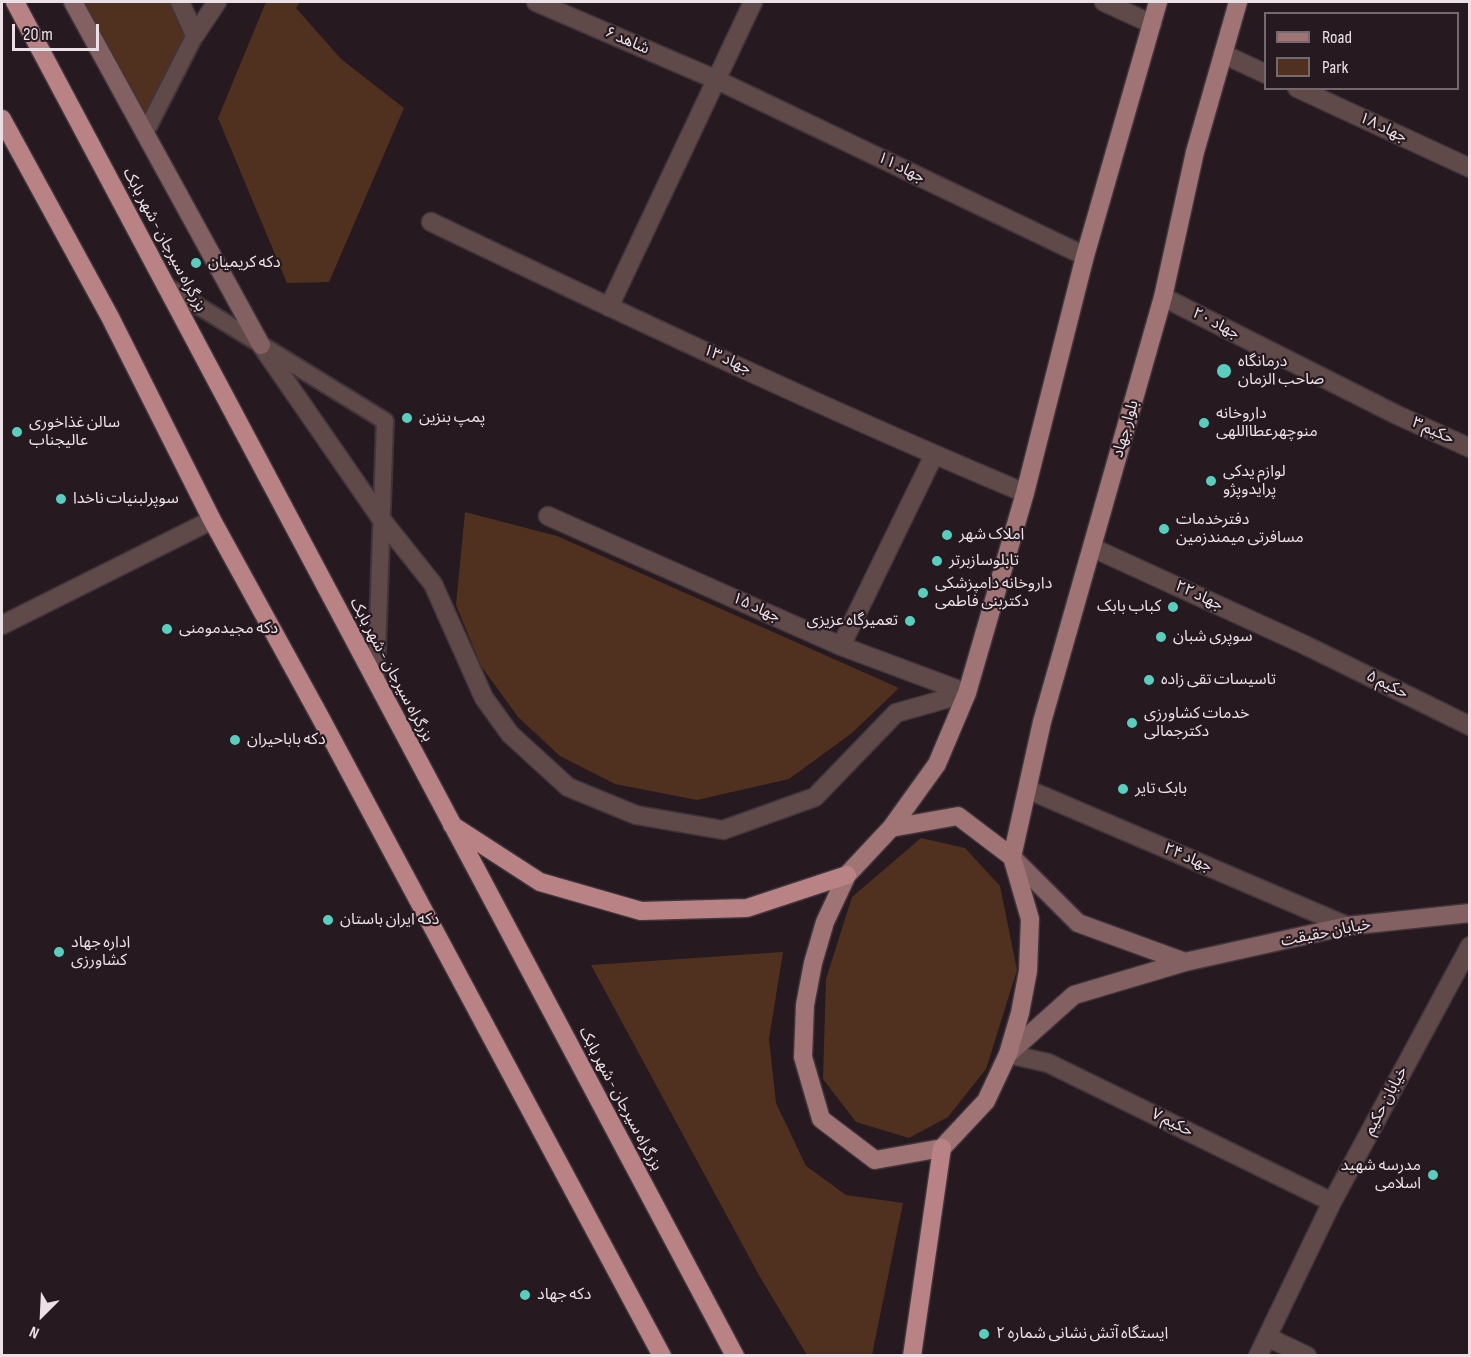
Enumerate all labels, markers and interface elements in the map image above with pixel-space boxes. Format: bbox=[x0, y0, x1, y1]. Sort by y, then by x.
scale bar bbox=[15, 12, 102, 50]
legend bbox=[1264, 12, 1459, 90]
street label: شاهد ۶ bbox=[602, 23, 652, 59]
text: 20 m bbox=[23, 24, 53, 45]
text: Road bbox=[1322, 27, 1352, 48]
text: Park bbox=[1322, 57, 1348, 78]
street label: جهاد ۱۸ bbox=[1356, 109, 1410, 147]
street label: جهاد ۱۱ bbox=[874, 148, 928, 188]
street label: بزرگراه سیرجان - شهر بابک bbox=[118, 165, 210, 315]
place label: دکه کریمیان bbox=[208, 253, 281, 273]
marker: دکه کریمیان bbox=[189, 256, 203, 270]
street label: جهاد ۲۰ bbox=[1189, 304, 1243, 344]
street label: جهاد ۱۳ bbox=[700, 341, 754, 379]
place label: درمانگاه صاحب الزمان bbox=[1238, 352, 1324, 390]
marker: درمانگاه صاحب الزمان bbox=[1215, 362, 1233, 380]
street label: بلوار جهاد bbox=[1109, 398, 1143, 460]
place label: داروخانه منوچهرعطااللهی bbox=[1216, 404, 1318, 442]
place label: پمپ بنزین bbox=[419, 408, 485, 428]
marker: پمپ بنزین bbox=[400, 411, 414, 425]
place label: سالن غذاخوری عالیجناب bbox=[29, 413, 120, 451]
street label: حکیم ۳ bbox=[1409, 413, 1457, 449]
marker: داروخانه منوچهرعطااللهی bbox=[1197, 416, 1211, 430]
marker: سالن غذاخوری عالیجناب bbox=[10, 425, 24, 439]
place label: لوازم یدکی پرایدوپژو bbox=[1223, 462, 1286, 500]
marker: لوازم یدکی پرایدوپژو bbox=[1204, 474, 1218, 488]
place label: سوپرلبنیات ناخدا bbox=[73, 489, 179, 509]
marker: سوپرلبنیات ناخدا bbox=[54, 492, 68, 506]
place label: دفترخدمات مسافرتی میمندزمین bbox=[1176, 510, 1304, 548]
marker: دفترخدمات مسافرتی میمندزمین bbox=[1157, 522, 1171, 536]
place label: املاک شهر bbox=[959, 525, 1024, 545]
marker: املاک شهر bbox=[940, 528, 954, 542]
place label: تابلوسازبرتر bbox=[949, 551, 1019, 571]
marker: تابلوسازبرتر bbox=[930, 554, 944, 568]
place label: داروخانه دامپزشکی دکتربنی فاطمی bbox=[935, 574, 1052, 612]
street label: جهاد ۲۲ bbox=[1172, 577, 1226, 615]
marker: داروخانه دامپزشکی دکتربنی فاطمی bbox=[916, 586, 930, 600]
street label: جهاد ۱۵ bbox=[729, 589, 783, 627]
street label: بزرگراه سیرجان - شهر بابک bbox=[345, 595, 437, 745]
place label: کباب بابک bbox=[1097, 597, 1161, 617]
marker: کباب بابک bbox=[1166, 600, 1180, 614]
place label: تعمیرگاه عزیزی bbox=[807, 611, 898, 631]
marker: تعمیرگاه عزیزی bbox=[903, 614, 917, 628]
place label: دکه مجیدمومنی bbox=[179, 619, 278, 639]
marker: دکه مجیدمومنی bbox=[160, 622, 174, 636]
place label: سوپری شبان bbox=[1173, 627, 1253, 647]
marker: سوپری شبان bbox=[1154, 630, 1168, 644]
street label: حکیم ۵ bbox=[1363, 667, 1411, 703]
place label: تاسیسات تقی زاده bbox=[1161, 670, 1276, 690]
marker: تاسیسات تقی زاده bbox=[1142, 673, 1156, 687]
place label: خدمات کشاورزی دکترجمالی bbox=[1144, 704, 1249, 742]
marker: خدمات کشاورزی دکترجمالی bbox=[1125, 716, 1139, 730]
place label: دکه باباحیران bbox=[247, 730, 326, 750]
marker: دکه باباحیران bbox=[228, 733, 242, 747]
place label: بابک تایر bbox=[1135, 779, 1187, 799]
marker: بابک تایر bbox=[1116, 782, 1130, 796]
street label: جهاد ۲۴ bbox=[1161, 839, 1215, 877]
place label: دکه ایران باستان bbox=[340, 910, 439, 930]
marker: دکه ایران باستان bbox=[321, 913, 335, 927]
street label: خیابان حقیقت bbox=[1279, 915, 1373, 951]
place label: اداره جهاد کشاورزی bbox=[71, 933, 130, 971]
marker: اداره جهاد کشاورزی bbox=[52, 945, 66, 959]
street label: بزرگراه سیرجان - شهر بابک bbox=[574, 1024, 666, 1174]
street label: خیابان حکیم bbox=[1360, 1063, 1412, 1139]
street label: حکیم ۷ bbox=[1148, 1105, 1196, 1141]
place label: مدرسه شهید اسلامی bbox=[1341, 1156, 1421, 1194]
marker: مدرسه شهید اسلامی bbox=[1426, 1168, 1440, 1182]
north arrow bbox=[12, 1285, 72, 1345]
place label: دکه جهاد bbox=[537, 1285, 591, 1305]
marker: دکه جهاد bbox=[518, 1288, 532, 1302]
text: N bbox=[27, 1321, 42, 1342]
place label: ایستگاه آتش نشانی شماره ۲ bbox=[996, 1324, 1168, 1344]
marker: ایستگاه آتش نشانی شماره ۲ bbox=[977, 1327, 991, 1341]

